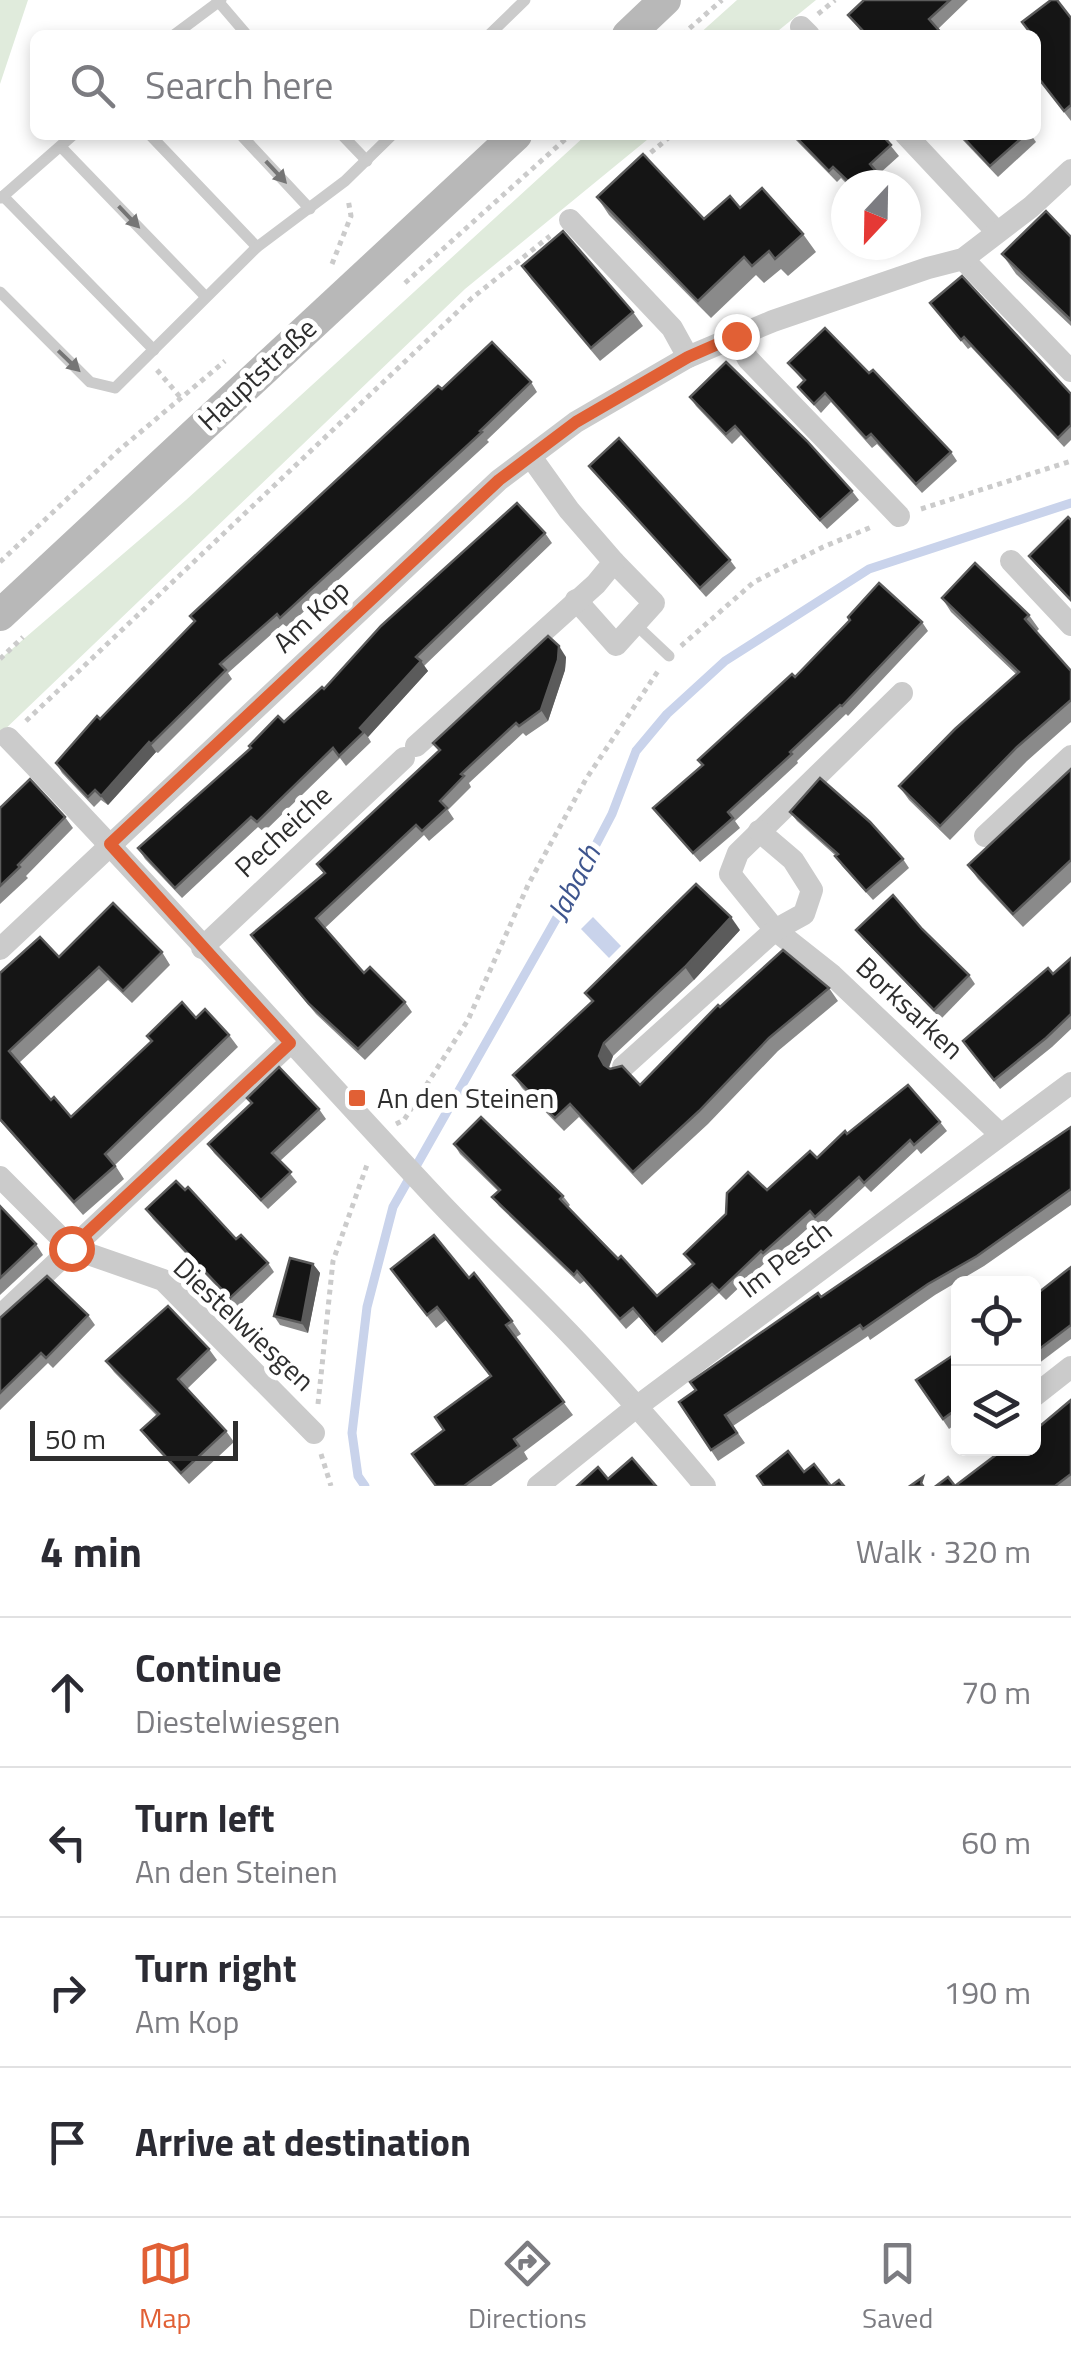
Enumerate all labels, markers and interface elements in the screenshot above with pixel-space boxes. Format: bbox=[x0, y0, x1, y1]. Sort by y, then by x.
search box bbox=[30, 30, 1041, 140]
text: Search here bbox=[145, 56, 333, 114]
icon: search bbox=[65, 58, 120, 113]
one-way arrow bbox=[264, 160, 287, 184]
north arrow bbox=[831, 170, 921, 260]
one-way arrow bbox=[117, 205, 140, 229]
street label: Hauptstraße bbox=[187, 307, 326, 440]
route end bbox=[714, 314, 760, 360]
one-way arrow bbox=[56, 349, 80, 372]
street label: Am Kop bbox=[263, 569, 359, 662]
street label: Pecheiche bbox=[224, 774, 341, 887]
water label: Jabach bbox=[534, 836, 612, 929]
street label: Borksarken bbox=[847, 946, 974, 1069]
place label: An den Steinen bbox=[377, 1076, 554, 1119]
marker: An den Steinen bbox=[346, 1087, 368, 1109]
street label: Im Pesch bbox=[729, 1209, 841, 1308]
route start bbox=[49, 1226, 95, 1272]
street label: Diestelwiesgen bbox=[164, 1247, 325, 1401]
map controls bbox=[951, 1276, 1041, 1456]
button: locate bbox=[951, 1276, 1041, 1366]
button: layers bbox=[951, 1366, 1041, 1456]
scale bar bbox=[30, 1416, 238, 1460]
text: 50 m bbox=[45, 1417, 106, 1460]
text: 4 min bbox=[40, 1519, 142, 1583]
text: Walk · 320 m bbox=[856, 1527, 1031, 1575]
text: Continue bbox=[135, 1639, 282, 1697]
icon: ahead bbox=[40, 1665, 95, 1720]
text: 70 m bbox=[961, 1668, 1031, 1716]
text: Diestelwiesgen bbox=[135, 1697, 341, 1745]
text: Turn left bbox=[135, 1789, 275, 1847]
icon: left bbox=[40, 1815, 95, 1870]
text: 60 m bbox=[961, 1818, 1031, 1866]
text: An den Steinen bbox=[135, 1847, 338, 1895]
text: Turn right bbox=[135, 1939, 297, 1997]
icon: right bbox=[40, 1965, 95, 2020]
text: 190 m bbox=[943, 1968, 1031, 2016]
text: Am Kop bbox=[135, 1997, 239, 2045]
text: Arrive at destination bbox=[135, 2113, 471, 2171]
icon: arrive bbox=[40, 2115, 95, 2170]
tab: Map bbox=[138, 2236, 193, 2339]
tab: Directions bbox=[468, 2236, 587, 2339]
tab: Saved bbox=[862, 2236, 933, 2339]

